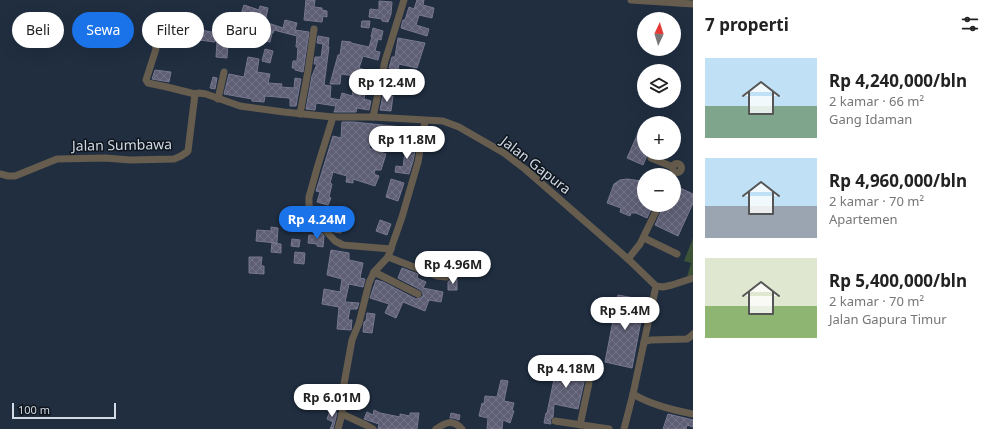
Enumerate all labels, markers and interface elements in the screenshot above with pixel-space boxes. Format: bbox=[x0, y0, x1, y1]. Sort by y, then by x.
chip: Beli bbox=[12, 12, 64, 48]
chip: Sewa bbox=[72, 12, 134, 48]
chip: Filter bbox=[142, 12, 204, 48]
chip: Baru bbox=[212, 12, 271, 48]
north arrow bbox=[637, 12, 681, 56]
map controls bbox=[637, 12, 681, 212]
text: 7 properti bbox=[705, 13, 789, 36]
icon: filters bbox=[959, 13, 981, 35]
button: layers bbox=[637, 64, 681, 108]
pin: Rp 12.4M bbox=[346, 69, 428, 103]
text: Rp 4,240,000/bln bbox=[829, 69, 967, 92]
text: Rp 12.4M bbox=[358, 73, 416, 91]
icon: home bbox=[737, 74, 785, 122]
text: 2 kamar · 66 m² bbox=[829, 92, 924, 110]
text: Gang Idaman bbox=[829, 110, 912, 128]
button: + bbox=[637, 116, 681, 160]
pin: Rp 11.8M bbox=[366, 126, 448, 160]
text: Rp 11.8M bbox=[378, 130, 436, 148]
street label: Jalan Gapura bbox=[496, 130, 575, 198]
street label: Jalan Sumbawa bbox=[70, 134, 172, 155]
button: − bbox=[637, 168, 681, 212]
text: Rp 4,960,000/bln bbox=[829, 169, 967, 192]
icon: home bbox=[737, 174, 785, 222]
text: 2 kamar · 70 m² bbox=[829, 192, 924, 210]
pin: Rp 4.24M bbox=[276, 206, 358, 240]
text: Rp 4.24M bbox=[288, 210, 346, 228]
text: Apartemen bbox=[829, 210, 898, 228]
pin: Rp 4.96M bbox=[412, 251, 494, 285]
text: Rp 4.96M bbox=[424, 255, 482, 273]
text: Rp 5,400,000/bln bbox=[829, 269, 967, 292]
icon: home bbox=[737, 274, 785, 322]
text: 2 kamar · 70 m² bbox=[829, 292, 924, 310]
pin: Rp 5.4M bbox=[588, 297, 662, 331]
text: Rp 5.4M bbox=[600, 301, 650, 319]
text: Jalan Gapura Timur bbox=[829, 310, 947, 328]
pin: Rp 4.18M bbox=[525, 355, 607, 389]
text: Rp 4.18M bbox=[537, 359, 595, 377]
pin: Rp 6.01M bbox=[291, 384, 373, 418]
text: Rp 6.01M bbox=[303, 388, 361, 406]
scale bar bbox=[12, 401, 116, 420]
text: 100 m bbox=[18, 402, 50, 417]

